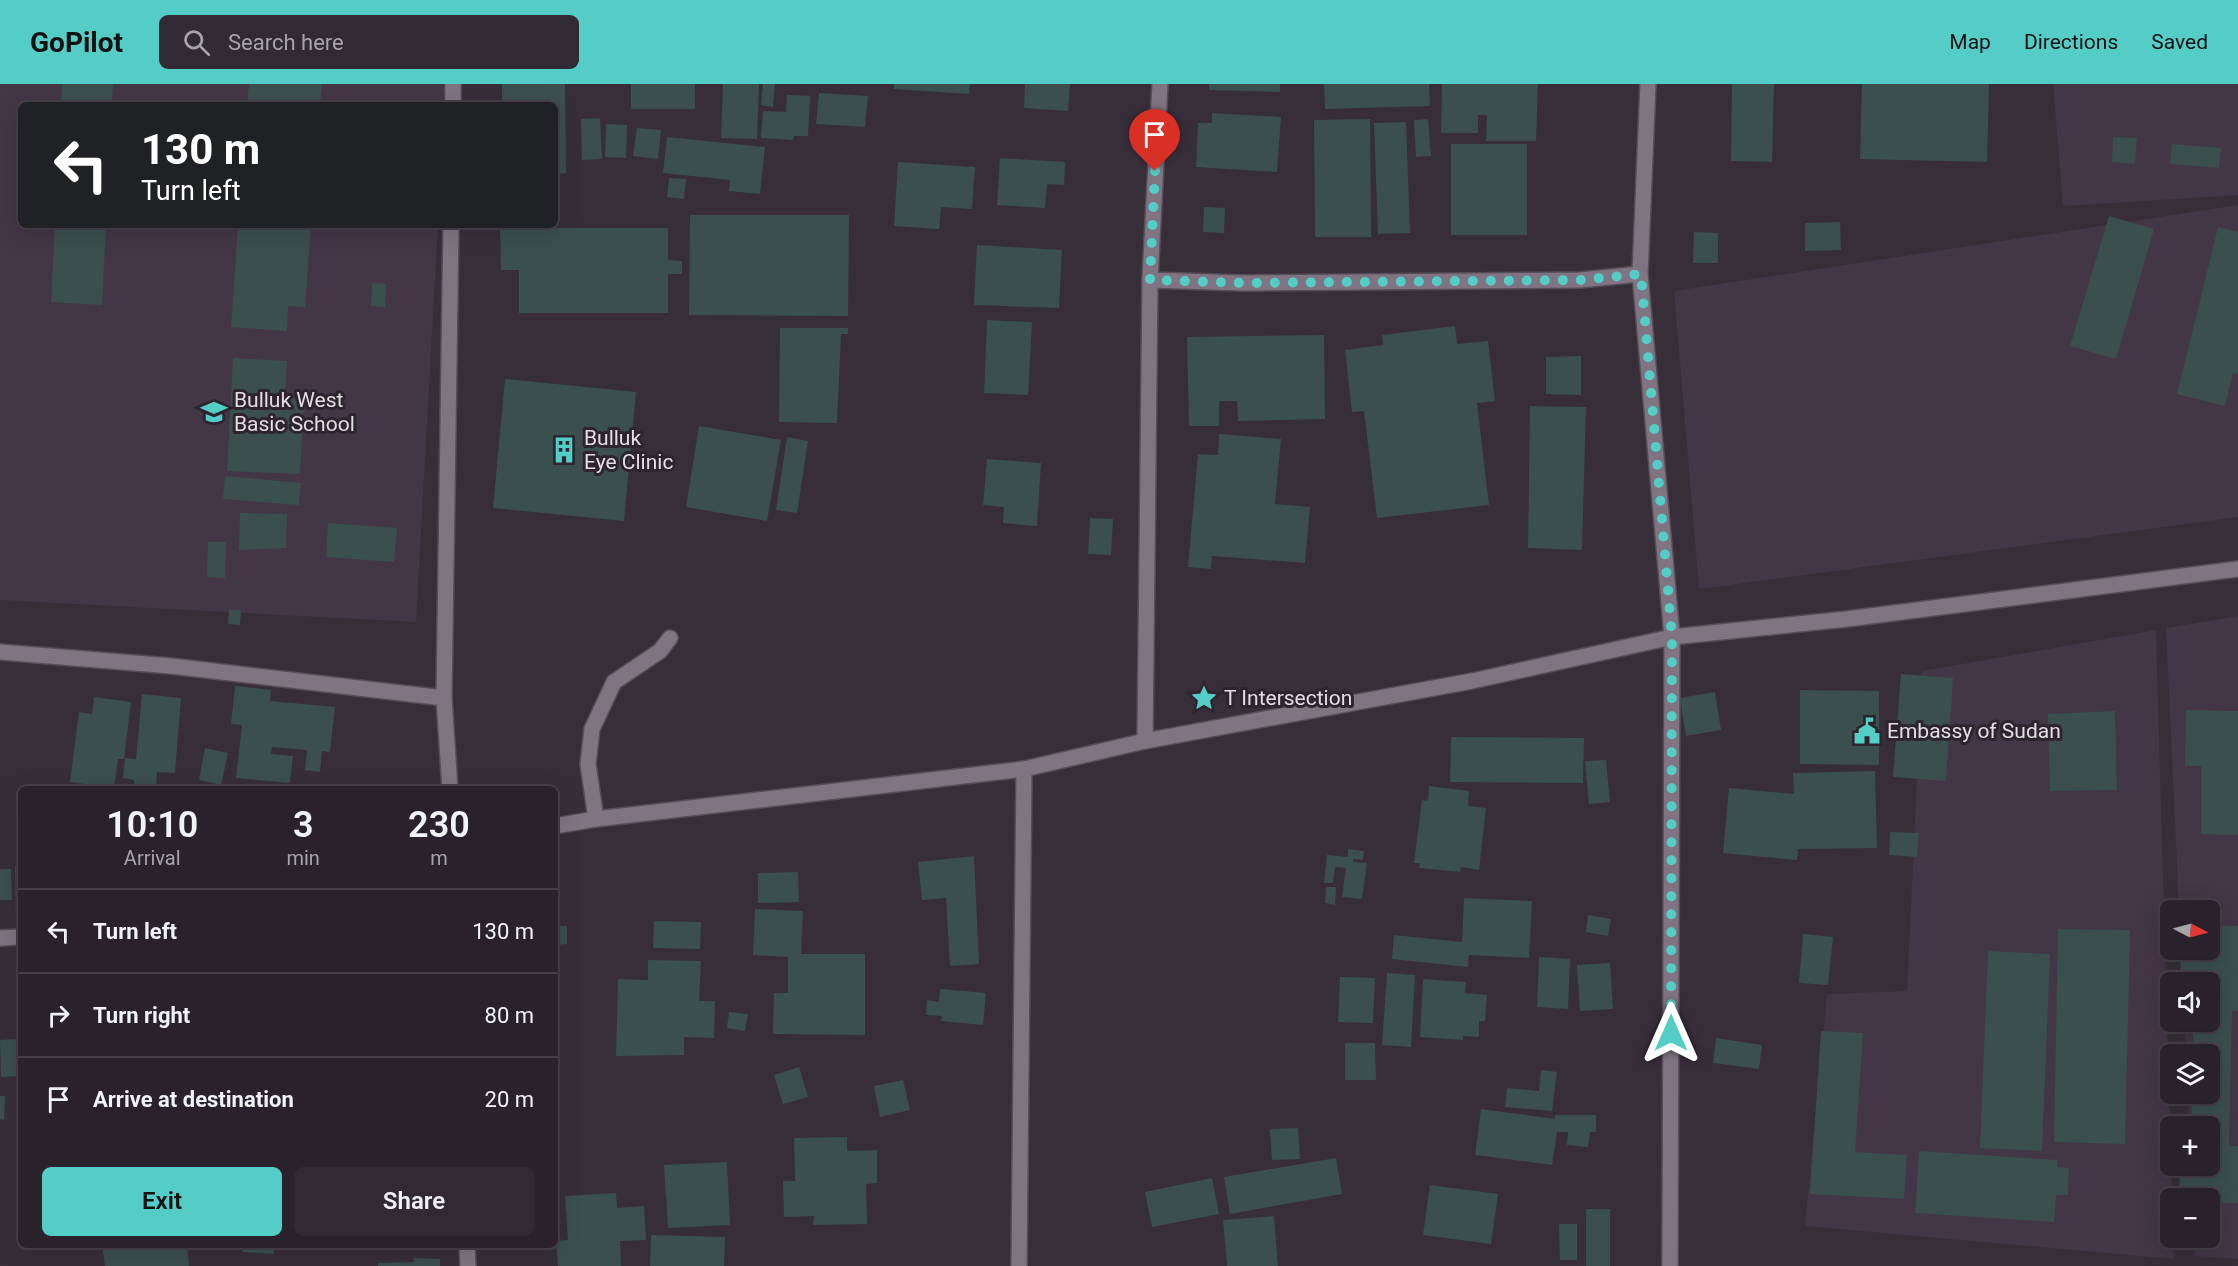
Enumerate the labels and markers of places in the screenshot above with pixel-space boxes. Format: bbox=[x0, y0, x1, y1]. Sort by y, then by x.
pin bbox=[1129, 109, 1180, 171]
place label: Bulluk West Basic School bbox=[234, 388, 355, 436]
school or university icon: Bulluk West Basic School bbox=[199, 397, 229, 427]
place label: Bulluk Eye Clinic bbox=[584, 426, 673, 474]
building icon: Bulluk Eye Clinic bbox=[549, 435, 579, 465]
place icon: T Intersection bbox=[1189, 683, 1219, 713]
place label: T Intersection bbox=[1224, 686, 1352, 710]
public building icon: Embassy of Sudan bbox=[1852, 716, 1882, 746]
place label: Embassy of Sudan bbox=[1887, 719, 2061, 743]

